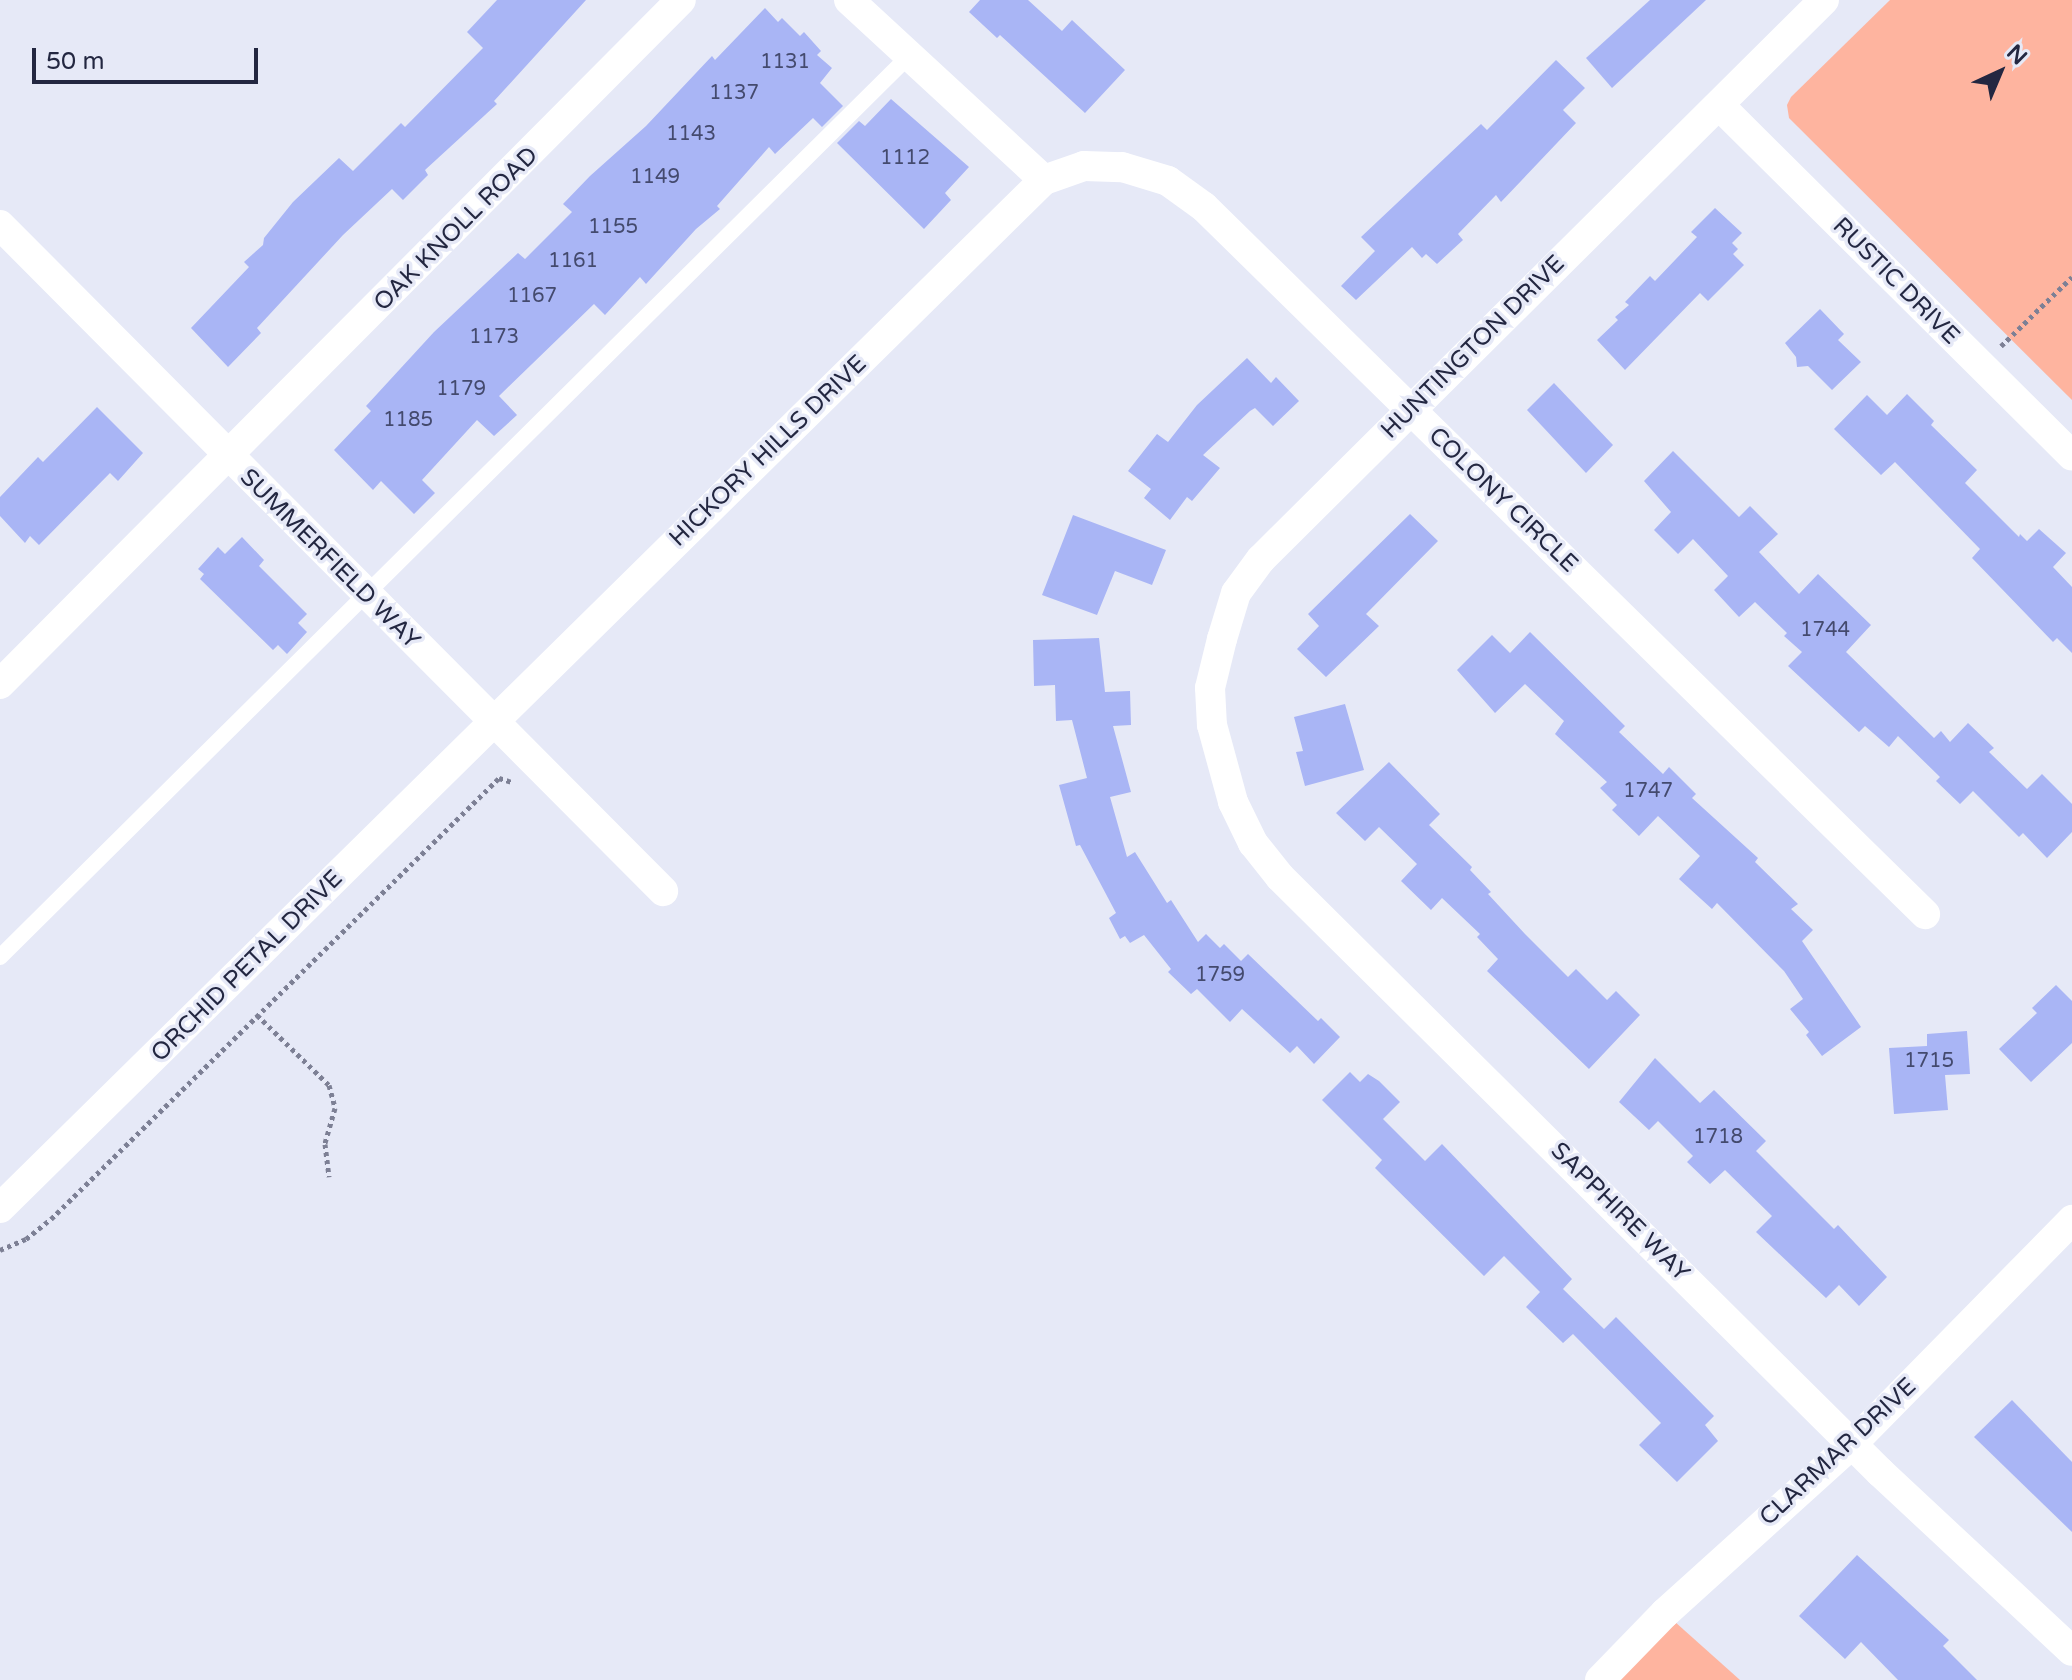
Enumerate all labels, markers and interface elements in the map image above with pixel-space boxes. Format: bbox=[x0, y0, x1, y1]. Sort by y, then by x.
scale bar bbox=[36, 32, 262, 82]
north arrow bbox=[1960, 32, 2040, 112]
text: N bbox=[2001, 39, 2032, 70]
text: 50 m bbox=[46, 47, 104, 76]
house number: 1131 bbox=[760, 50, 810, 74]
house number: 1137 bbox=[709, 81, 759, 105]
house number: 1143 bbox=[666, 122, 716, 146]
street label: OAK KNOLL ROAD bbox=[368, 141, 544, 317]
house number: 1112 bbox=[880, 146, 930, 170]
house number: 1149 bbox=[630, 165, 680, 189]
street label: RUSTIC DRIVE bbox=[1827, 212, 1965, 350]
house number: 1155 bbox=[588, 215, 638, 239]
house number: 1161 bbox=[548, 249, 598, 273]
street label: HUNTINGTON DRIVE bbox=[1375, 249, 1571, 445]
house number: 1167 bbox=[507, 284, 557, 308]
house number: 1173 bbox=[469, 325, 519, 349]
street label: HICKORY HILLS DRIVE bbox=[664, 349, 872, 553]
house number: 1179 bbox=[436, 377, 486, 401]
house number: 1185 bbox=[383, 408, 433, 432]
street label: COLONY CIRCLE bbox=[1422, 421, 1584, 579]
street label: SUMMERFIELD WAY bbox=[234, 463, 426, 655]
house number: 1744 bbox=[1800, 618, 1850, 642]
house number: 1747 bbox=[1623, 779, 1673, 803]
street label: ORCHID PETAL DRIVE bbox=[145, 864, 349, 1068]
house number: 1759 bbox=[1195, 963, 1245, 987]
house number: 1715 bbox=[1904, 1049, 1954, 1073]
house number: 1718 bbox=[1693, 1125, 1743, 1149]
street label: SAPPHIRE WAY bbox=[1545, 1137, 1695, 1287]
street label: CLARMAR DRIVE bbox=[1754, 1372, 1922, 1532]

